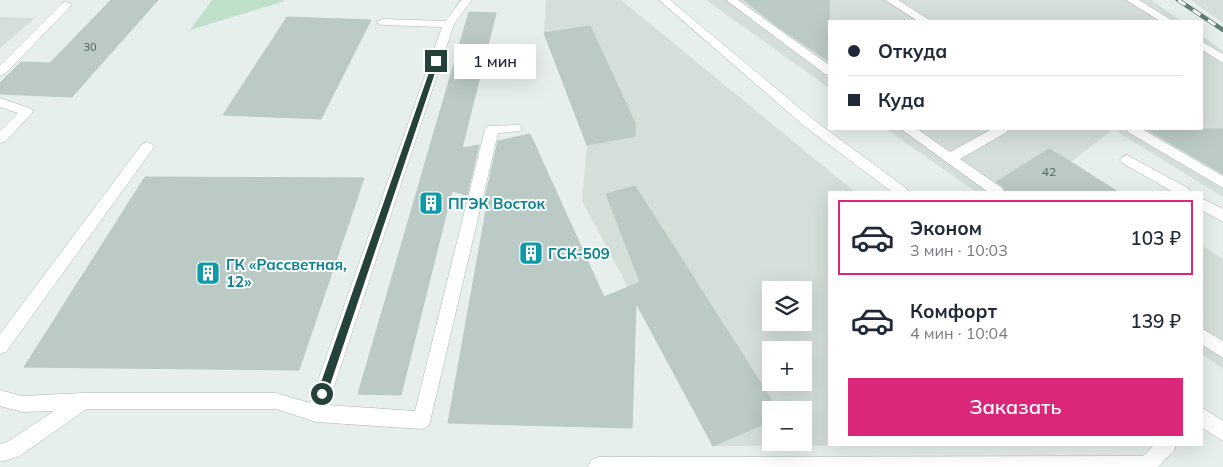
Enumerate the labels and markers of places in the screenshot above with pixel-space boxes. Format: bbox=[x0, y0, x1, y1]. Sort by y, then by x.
building icon: ПГЭК Восток bbox=[418, 190, 444, 216]
place label: ПГЭК Восток bbox=[448, 194, 546, 213]
building icon: ГСК-509 bbox=[518, 240, 544, 266]
place label: ГСК-509 bbox=[548, 244, 610, 263]
place label: ГК «Рассветная, 12» bbox=[226, 255, 347, 291]
building icon: ГК «Рассветная, 12» bbox=[195, 260, 221, 286]

